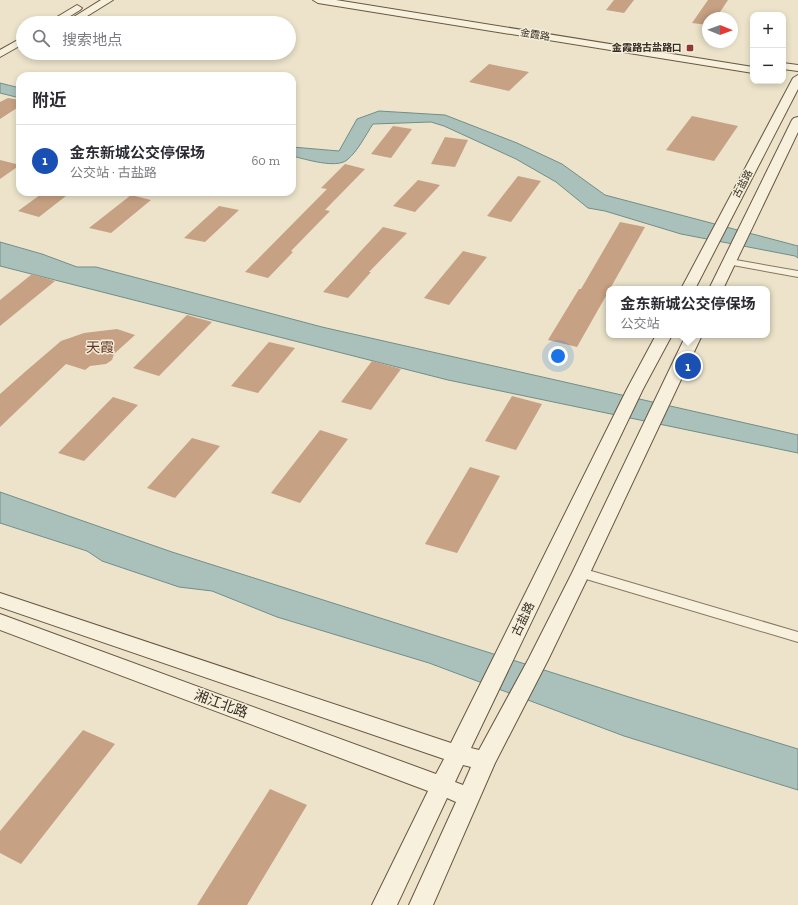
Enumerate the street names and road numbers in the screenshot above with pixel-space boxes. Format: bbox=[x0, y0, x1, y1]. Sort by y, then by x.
street label: 金霞路 bbox=[519, 27, 551, 43]
street label: 古盐路 bbox=[731, 168, 755, 200]
street label: 古盐路 bbox=[509, 600, 537, 638]
street label: 湘江北路 bbox=[192, 686, 250, 722]

